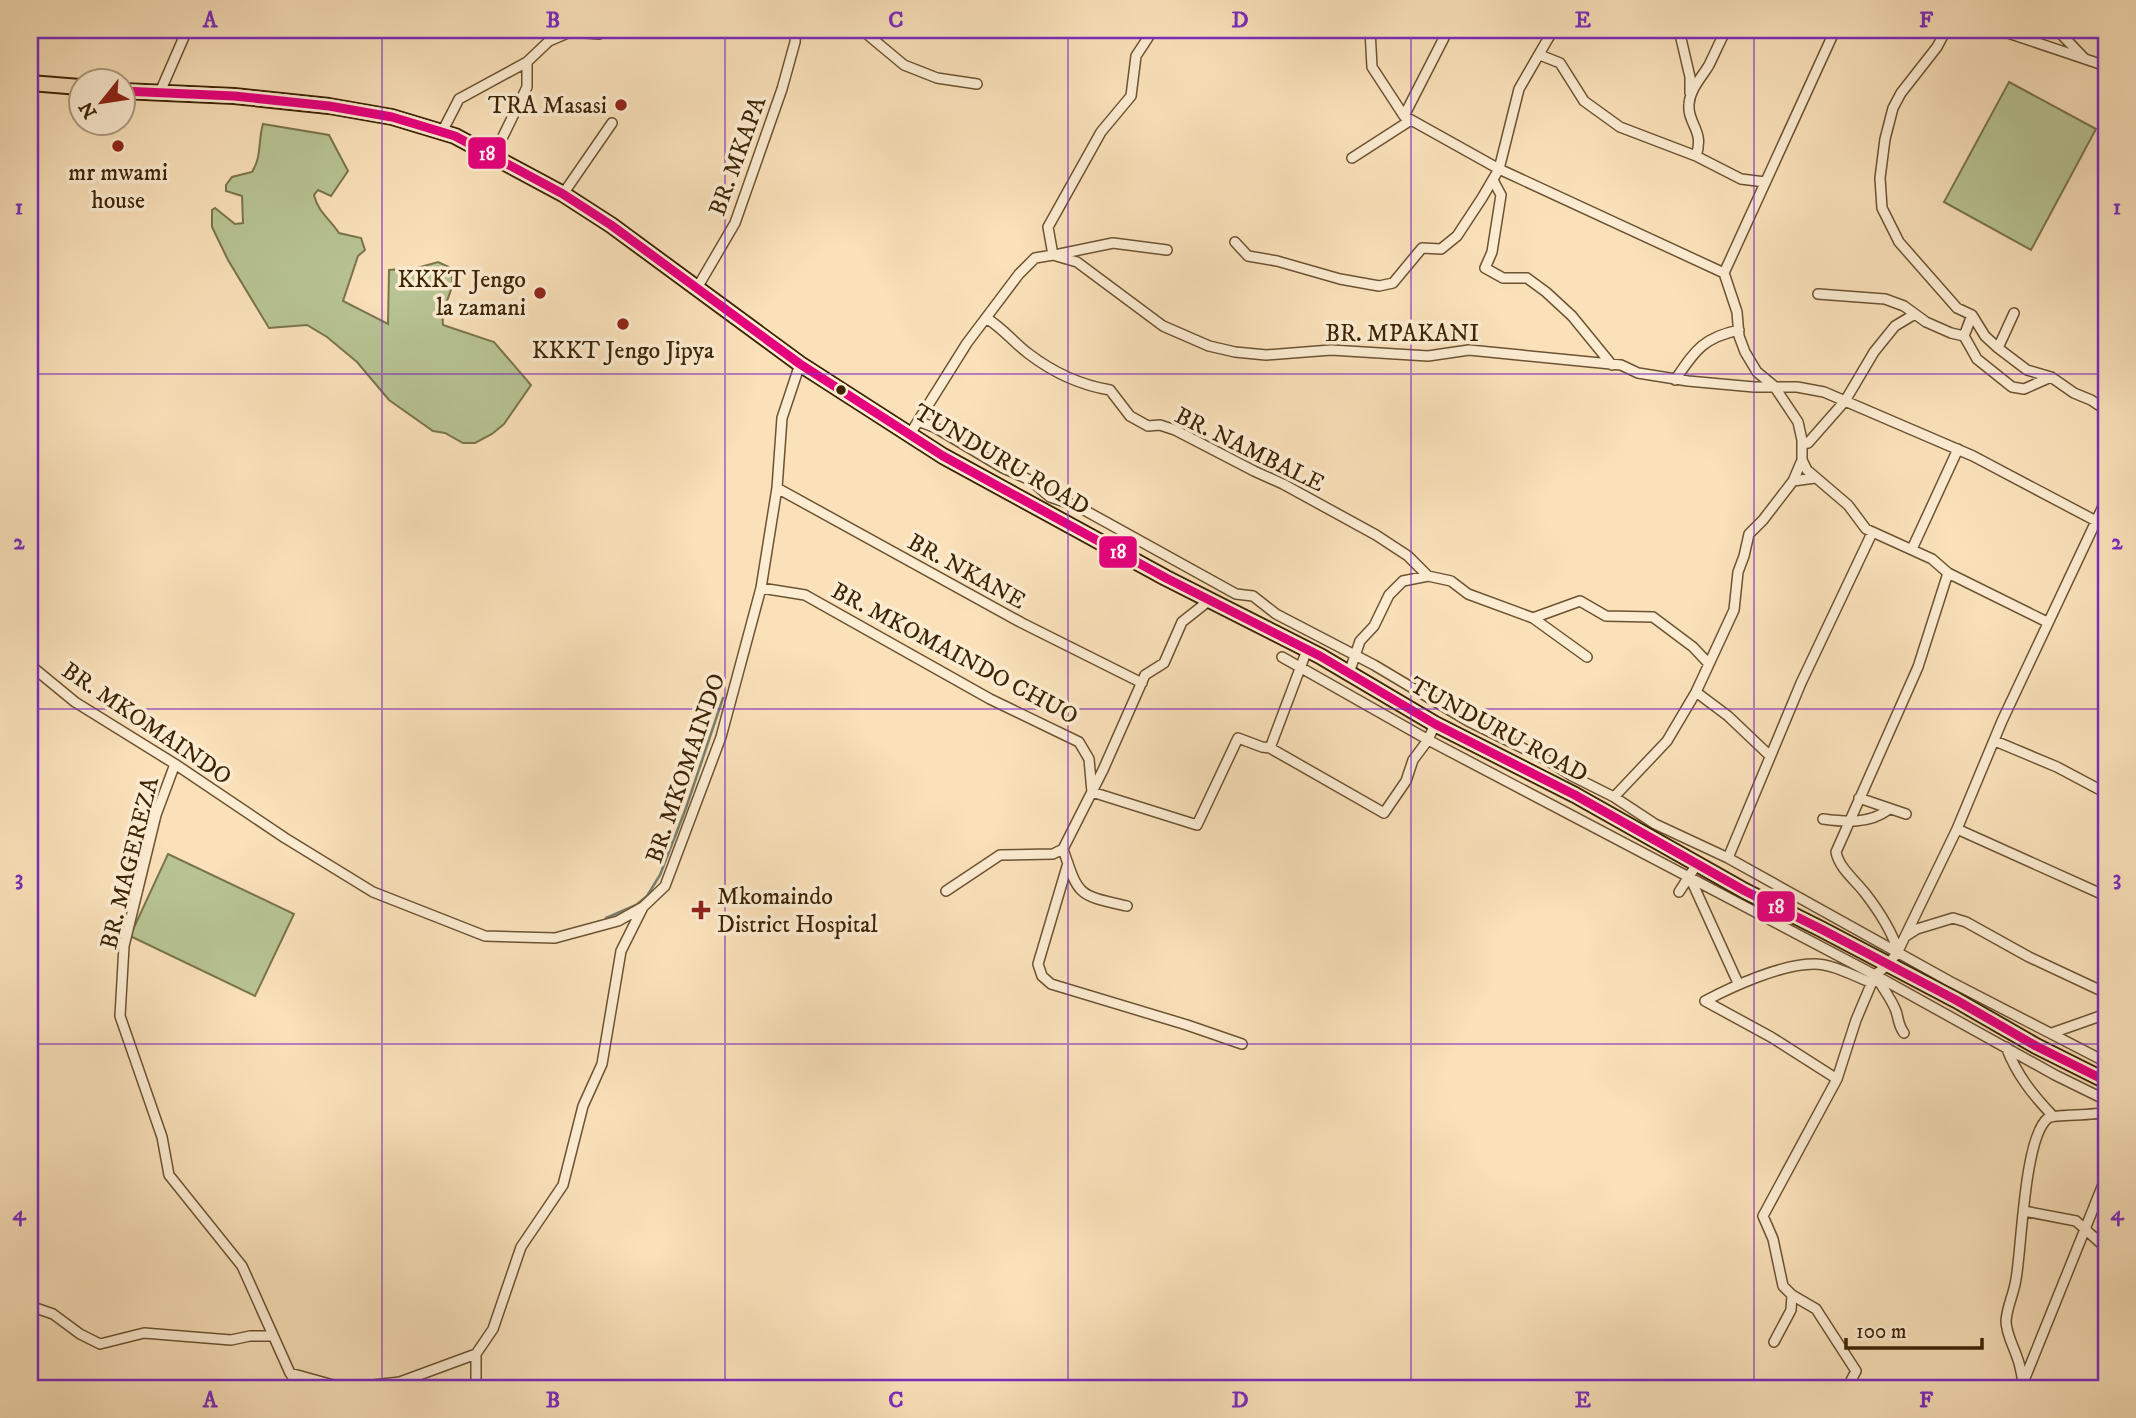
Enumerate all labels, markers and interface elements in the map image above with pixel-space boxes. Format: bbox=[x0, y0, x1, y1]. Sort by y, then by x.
text: A bbox=[202, 6, 219, 35]
text: B bbox=[546, 6, 560, 35]
text: C bbox=[888, 6, 904, 35]
text: D bbox=[1231, 6, 1249, 35]
text: E bbox=[1575, 6, 1591, 35]
text: F bbox=[1919, 6, 1934, 35]
north arrow bbox=[66, 66, 136, 136]
place label: TRA Masasi bbox=[488, 91, 607, 121]
street label: BR. MKAPA bbox=[703, 92, 774, 220]
text: N bbox=[75, 97, 102, 122]
marker: TRA Masasi bbox=[613, 97, 629, 113]
line badge: 18 bbox=[467, 136, 507, 170]
marker: mr mwami house bbox=[110, 138, 126, 154]
text: 18 bbox=[479, 143, 496, 166]
place label: mr mwami house bbox=[68, 158, 168, 216]
text: 1 bbox=[15, 193, 23, 222]
text: 1 bbox=[2113, 193, 2121, 222]
place label: KKKT Jengo la zamani bbox=[397, 265, 526, 323]
marker: KKKT Jengo la zamani bbox=[532, 285, 548, 301]
marker: KKKT Jengo Jipya bbox=[615, 316, 631, 332]
street label: BR. MPAKANI bbox=[1325, 319, 1479, 349]
place label: KKKT Jengo Jipya bbox=[532, 336, 715, 366]
unlabelled marker bbox=[834, 383, 848, 397]
street label: TUNDURU ROAD bbox=[908, 397, 1095, 522]
street label: BR. NAMBALE bbox=[1170, 401, 1329, 499]
street label: BR. NKANE bbox=[902, 527, 1031, 617]
text: 2 bbox=[13, 528, 25, 557]
text: 2 bbox=[2111, 528, 2123, 557]
line badge: 18 bbox=[1098, 535, 1138, 569]
text: 18 bbox=[1110, 541, 1127, 564]
street label: BR. MKOMAINDO CHUO bbox=[826, 576, 1083, 732]
street label: BR. MKOMAINDO bbox=[56, 656, 237, 792]
street label: BR. MKOMAINDO bbox=[639, 670, 732, 867]
street label: TUNDURU ROAD bbox=[1404, 670, 1593, 790]
street label: BR. MAGEREZA bbox=[94, 773, 166, 952]
text: 3 bbox=[15, 864, 23, 893]
text: 3 bbox=[2113, 864, 2121, 893]
place label: Mkomaindo District Hospital bbox=[717, 882, 879, 940]
line badge: 18 bbox=[1756, 890, 1796, 923]
text: 18 bbox=[1768, 896, 1785, 919]
marker: Mkomaindo District Hospital bbox=[691, 900, 711, 920]
text: 4 bbox=[12, 1199, 27, 1228]
text: 4 bbox=[2110, 1199, 2125, 1228]
scale bar bbox=[1846, 1306, 1982, 1350]
text: 100 m bbox=[1856, 1319, 1907, 1345]
text: A bbox=[202, 1386, 219, 1415]
text: B bbox=[546, 1386, 560, 1415]
text: C bbox=[888, 1386, 904, 1415]
text: D bbox=[1231, 1386, 1249, 1415]
text: E bbox=[1575, 1386, 1591, 1415]
text: F bbox=[1919, 1386, 1934, 1415]

